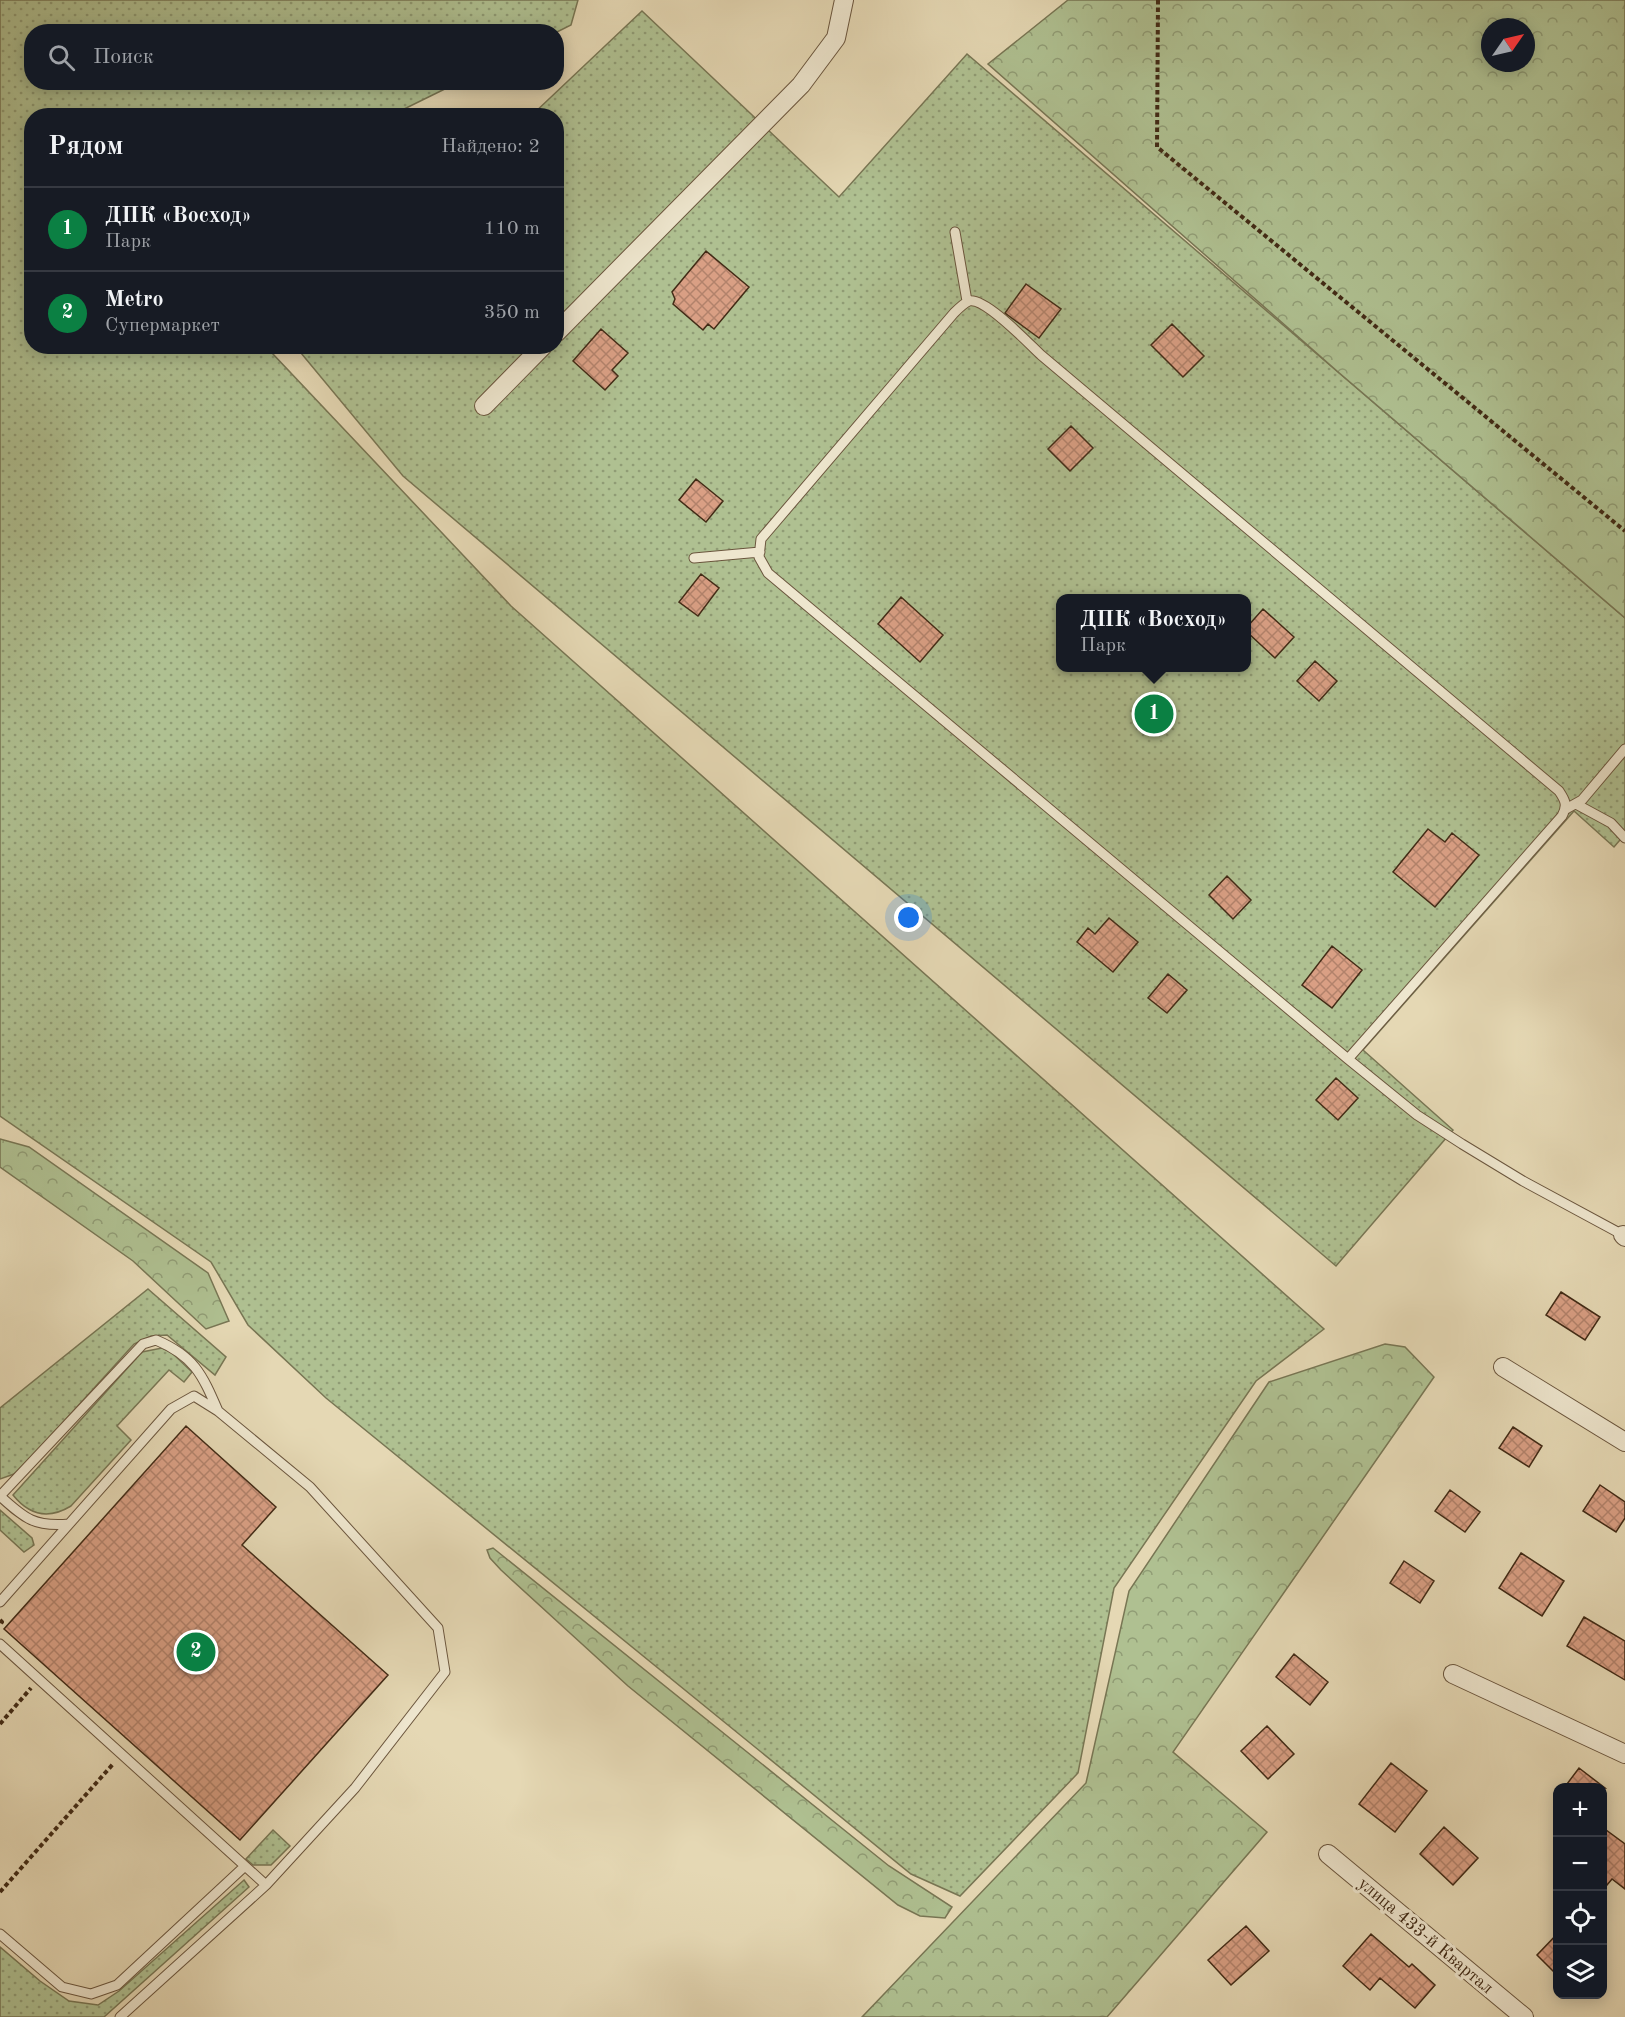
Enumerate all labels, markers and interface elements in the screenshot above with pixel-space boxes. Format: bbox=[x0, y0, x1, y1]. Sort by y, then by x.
north arrow bbox=[1481, 18, 1535, 72]
search box bbox=[24, 24, 564, 90]
icon: search bbox=[45, 41, 78, 74]
text: Поиск bbox=[93, 46, 154, 68]
text: Рядом bbox=[48, 134, 123, 160]
text: Найдено: 2 bbox=[441, 137, 540, 157]
text: ДПК «Восход» bbox=[105, 205, 252, 227]
text: 1 bbox=[62, 219, 73, 239]
text: 110 m bbox=[484, 219, 540, 239]
text: Парк bbox=[105, 232, 151, 252]
text: Metro bbox=[105, 289, 164, 311]
text: 2 bbox=[62, 303, 73, 323]
text: 350 m bbox=[484, 303, 540, 323]
text: Супермаркет bbox=[105, 316, 220, 336]
popup bbox=[1056, 594, 1251, 672]
text: ДПК «Восход» bbox=[1080, 609, 1227, 631]
text: Парк bbox=[1080, 636, 1126, 656]
pin: 1 bbox=[1134, 692, 1174, 736]
your location bbox=[894, 903, 923, 932]
pin: 2 bbox=[176, 1630, 216, 1674]
map controls bbox=[1553, 1783, 1607, 1999]
button: + bbox=[1553, 1783, 1607, 1837]
button: − bbox=[1553, 1837, 1607, 1891]
street label: улица 433-й Квартал bbox=[1354, 1874, 1496, 1997]
button: locate bbox=[1553, 1891, 1607, 1945]
button: layers bbox=[1553, 1945, 1607, 1999]

